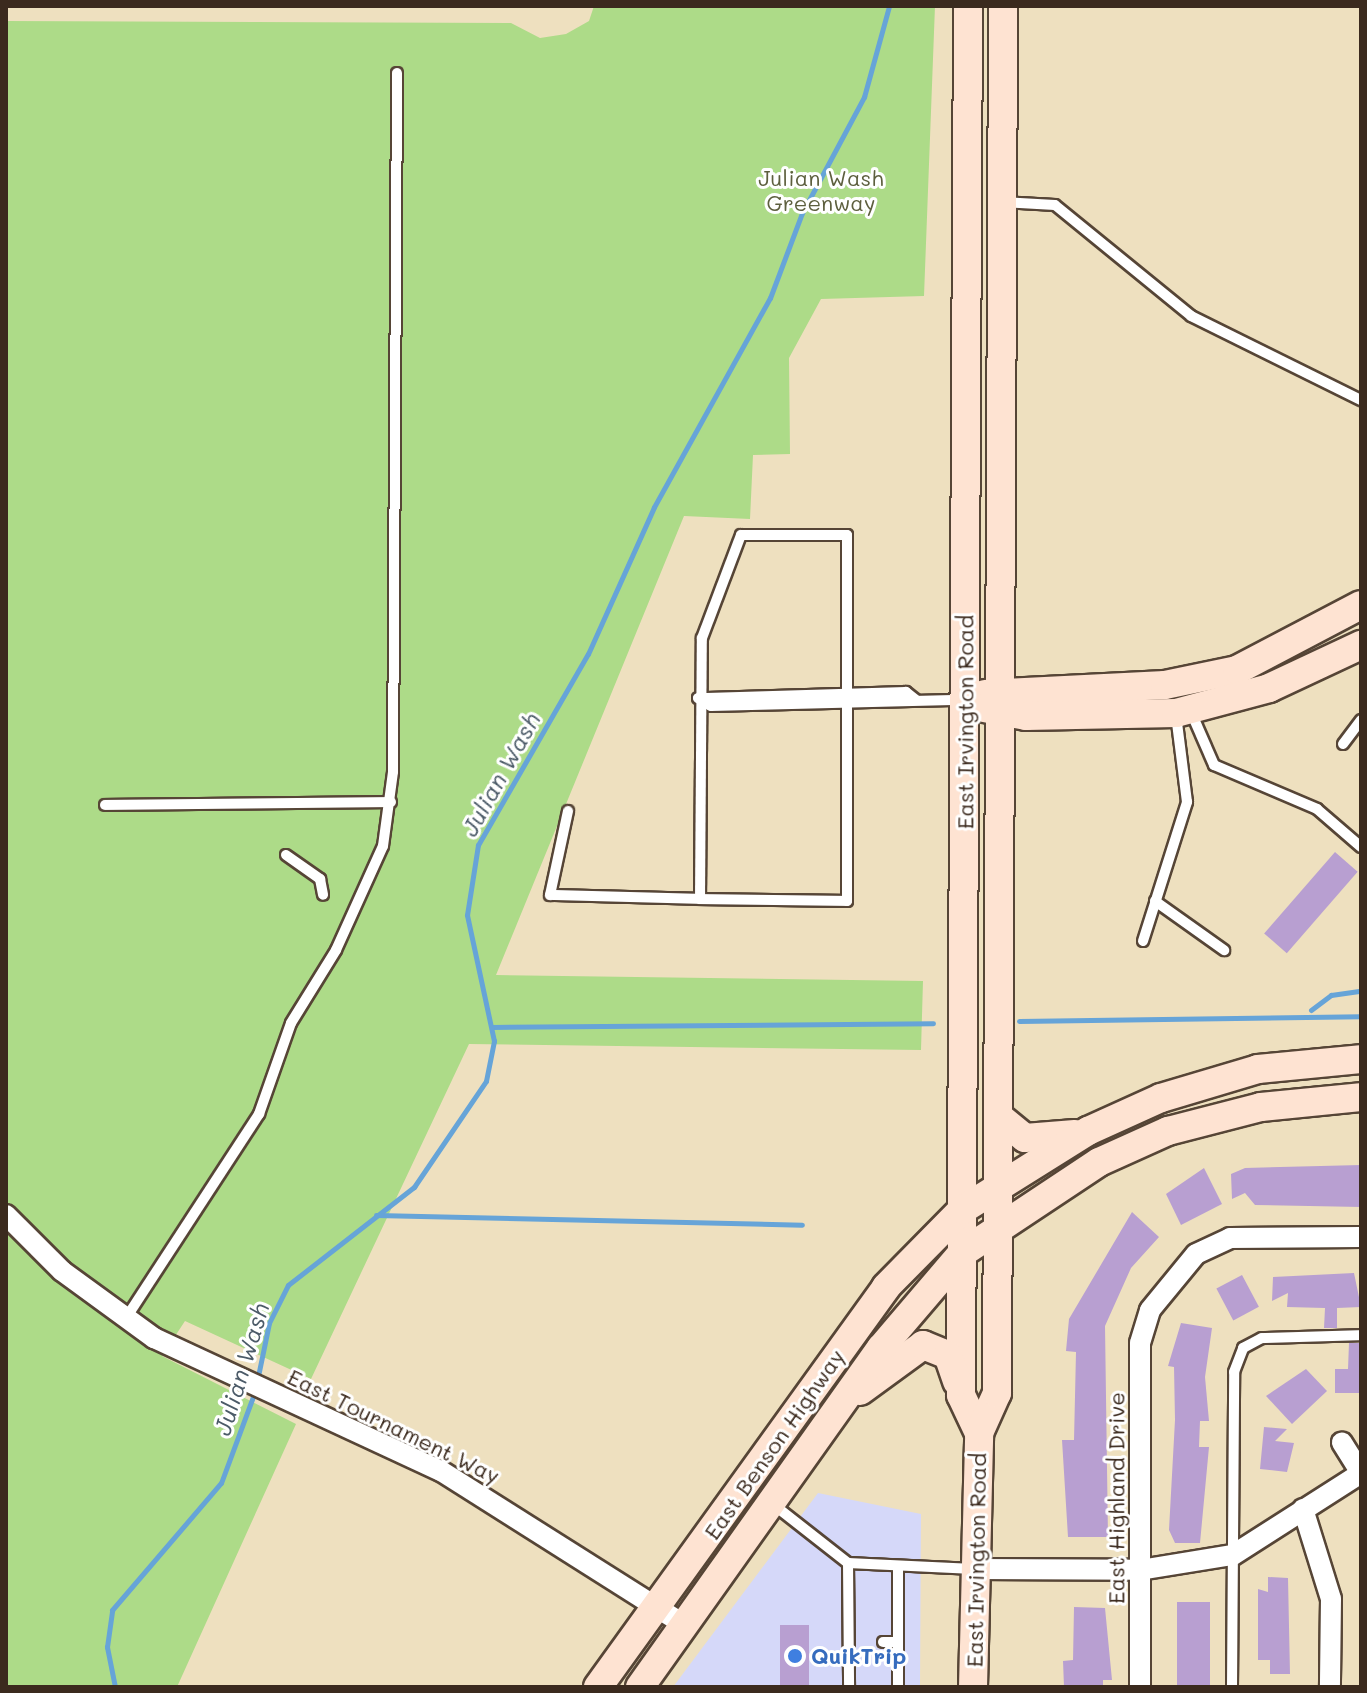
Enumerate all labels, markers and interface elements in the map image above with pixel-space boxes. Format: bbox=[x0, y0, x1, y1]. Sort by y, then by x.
park label: Julian Wash Greenway bbox=[758, 164, 884, 216]
street label: East Irvington Road bbox=[952, 615, 978, 829]
water label: Julian Wash bbox=[454, 707, 546, 841]
water label: Julian Wash bbox=[207, 1299, 275, 1439]
street label: East Benson Highway bbox=[698, 1344, 850, 1544]
street label: East Tournament Way bbox=[284, 1363, 504, 1489]
street label: East Highland Drive bbox=[1103, 1392, 1129, 1604]
street label: East Irvington Road bbox=[961, 1453, 991, 1667]
place label: QuikTrip bbox=[811, 1643, 906, 1669]
marker: QuikTrip bbox=[786, 1647, 804, 1665]

